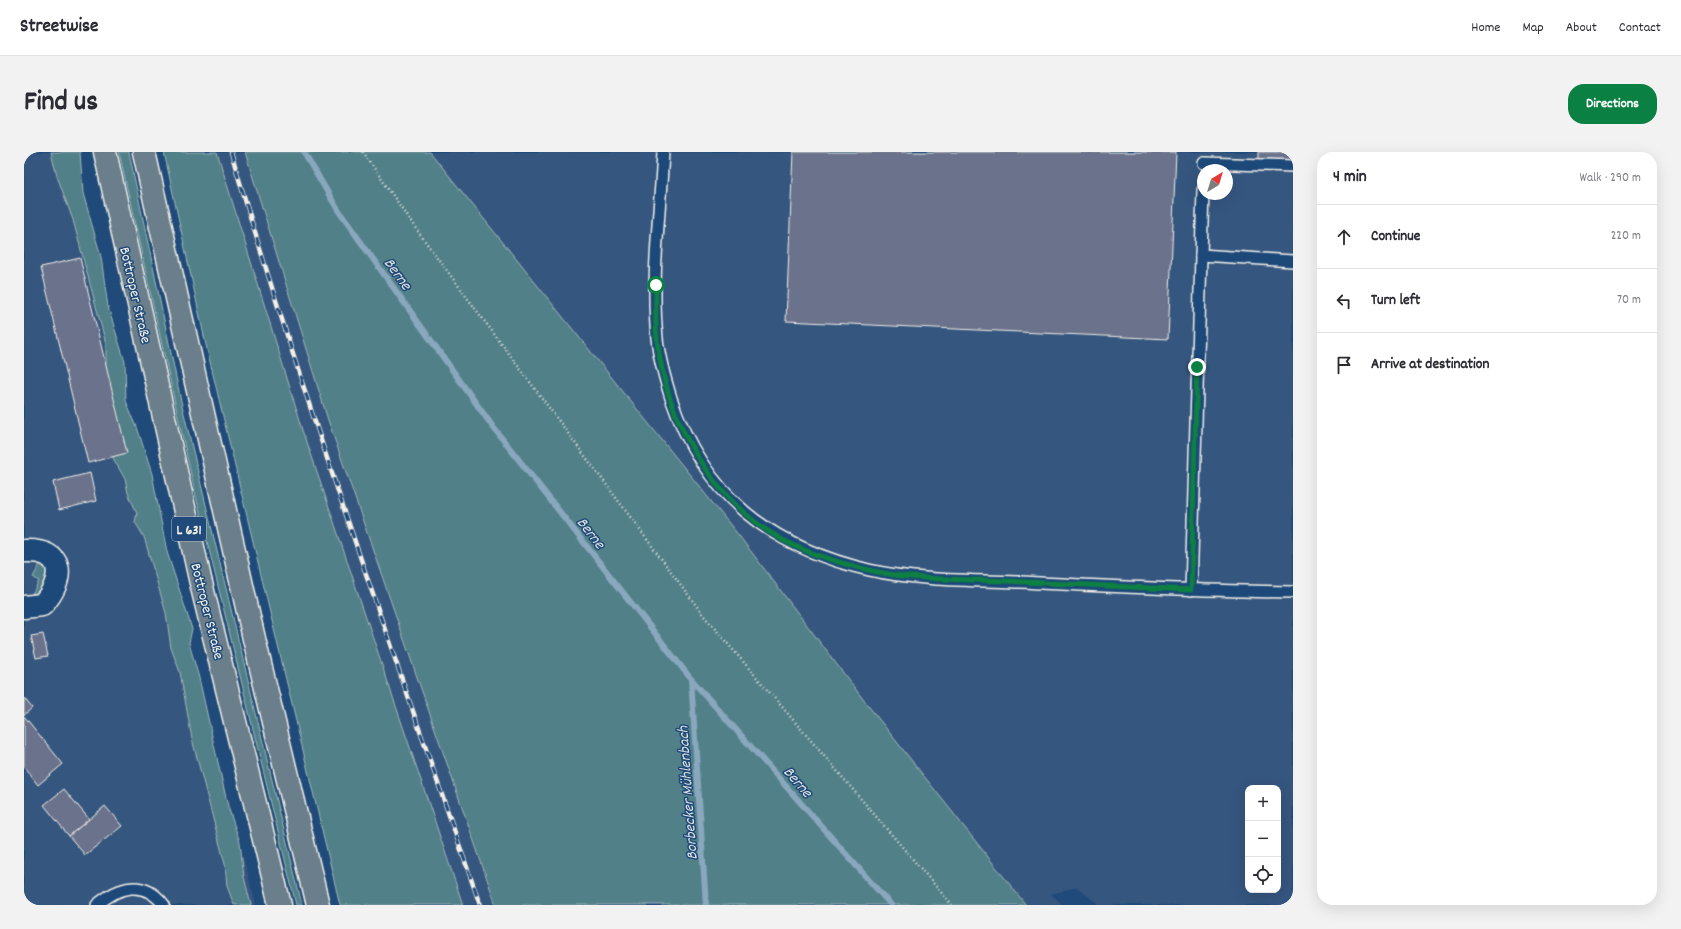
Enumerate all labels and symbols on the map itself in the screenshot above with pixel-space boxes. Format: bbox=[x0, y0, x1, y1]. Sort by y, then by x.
north arrow bbox=[1197, 164, 1233, 200]
street label: Bottroper Straße bbox=[112, 245, 156, 346]
water label: Berne bbox=[377, 254, 417, 296]
route start bbox=[647, 276, 665, 294]
route end bbox=[1188, 358, 1206, 376]
water label: Berne bbox=[570, 513, 610, 555]
road number: L 631 bbox=[172, 517, 206, 541]
street label: Bottroper Straße bbox=[184, 561, 229, 662]
water label: Borbecker Mühlenbach bbox=[672, 724, 705, 861]
water label: Berne bbox=[777, 762, 818, 804]

